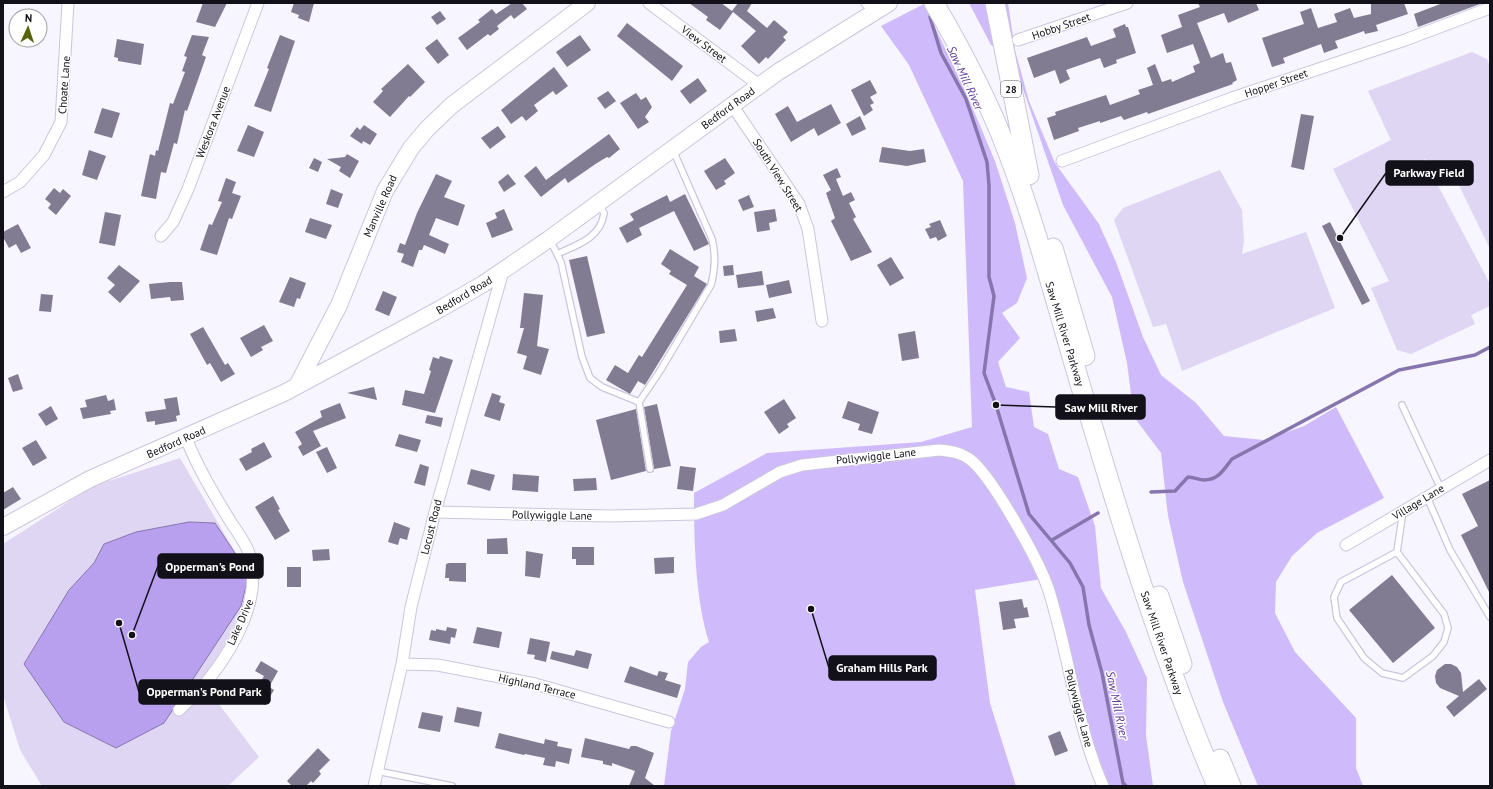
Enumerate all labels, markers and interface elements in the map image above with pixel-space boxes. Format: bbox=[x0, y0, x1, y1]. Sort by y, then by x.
north arrow bbox=[8, 8, 48, 48]
street label: Hobby Street bbox=[1030, 9, 1092, 43]
text: N bbox=[25, 11, 33, 25]
street label: View Street bbox=[678, 22, 730, 66]
water label: Saw Mill River bbox=[944, 43, 987, 113]
street label: Choate Lane bbox=[55, 55, 73, 115]
street label: Hopper Street bbox=[1243, 66, 1310, 100]
road number: 28 bbox=[1001, 81, 1021, 97]
street label: Weskora Avenue bbox=[193, 84, 233, 160]
street label: Bedford Road bbox=[698, 84, 758, 132]
street label: South View Street bbox=[750, 136, 806, 214]
callout: Parkway Field bbox=[1386, 161, 1473, 185]
text: Parkway Field bbox=[1394, 165, 1464, 180]
street label: Manville Road bbox=[360, 173, 400, 239]
street label: Bedford Road bbox=[433, 273, 495, 317]
street label: Saw Mill River Parkway bbox=[1042, 280, 1088, 389]
callout: Saw Mill River bbox=[1056, 395, 1145, 419]
text: Saw Mill River bbox=[1064, 400, 1138, 415]
street label: Bedford Road bbox=[144, 423, 208, 461]
street label: Pollywiggle Lane bbox=[835, 445, 917, 467]
street label: Village Lane bbox=[1389, 481, 1447, 523]
street label: Locust Road bbox=[417, 498, 445, 556]
street label: Pollywiggle Lane bbox=[512, 507, 593, 523]
callout: Opperman's Pond bbox=[158, 554, 263, 578]
text: Opperman's Pond bbox=[165, 559, 255, 574]
street label: Saw Mill River Parkway bbox=[1138, 589, 1187, 698]
street label: Lake Drive bbox=[224, 596, 257, 647]
callout: Graham Hills Park bbox=[829, 656, 936, 680]
text: Graham Hills Park bbox=[836, 660, 928, 675]
street label: Pollywiggle Lane bbox=[1062, 667, 1096, 749]
water label: Saw Mill River bbox=[1103, 669, 1132, 741]
street label: Highland Terrace bbox=[497, 670, 577, 702]
callout: Opperman's Pond Park bbox=[139, 680, 270, 704]
text: Opperman's Pond Park bbox=[146, 684, 262, 699]

